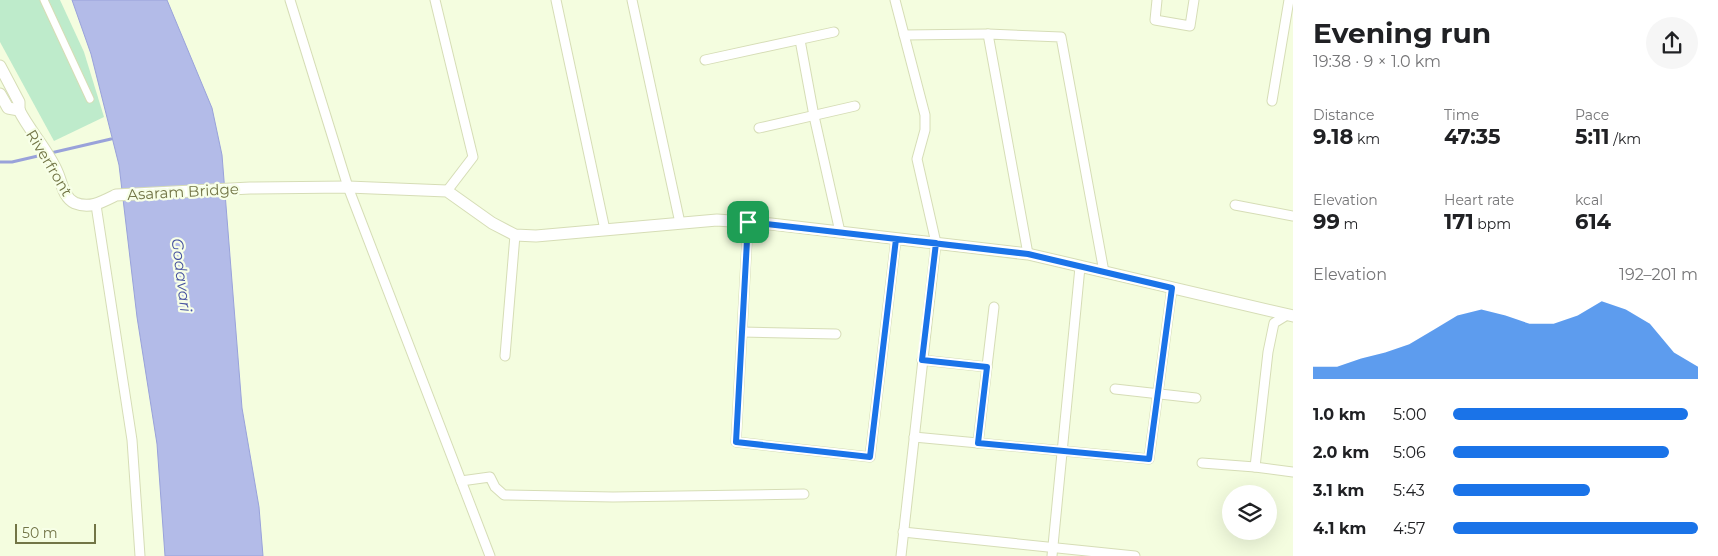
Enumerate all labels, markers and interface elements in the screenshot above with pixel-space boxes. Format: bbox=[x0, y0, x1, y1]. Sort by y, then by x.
text: Evening run bbox=[1313, 16, 1491, 50]
button: share bbox=[1646, 17, 1698, 69]
text: 19:38 · 9 × 1.0 km bbox=[1313, 52, 1441, 71]
text: Distance bbox=[1313, 106, 1375, 124]
text: Time bbox=[1444, 106, 1479, 124]
text: Pace bbox=[1575, 106, 1609, 124]
text: 9.18 bbox=[1313, 124, 1353, 149]
text: 47:35 bbox=[1444, 124, 1500, 149]
text: 5:11 bbox=[1575, 124, 1609, 149]
street label: Riverfront bbox=[22, 126, 77, 200]
text: km bbox=[1353, 130, 1380, 148]
text: /km bbox=[1609, 130, 1641, 148]
street label: Asaram Bridge bbox=[127, 179, 239, 204]
text: Elevation bbox=[1313, 191, 1378, 209]
text: Heart rate bbox=[1444, 191, 1514, 209]
text: kcal bbox=[1575, 191, 1603, 209]
pin bbox=[727, 201, 769, 243]
icon: arrive bbox=[734, 208, 762, 236]
text: 99 bbox=[1313, 209, 1340, 234]
text: 171 bbox=[1444, 209, 1474, 234]
text: 614 bbox=[1575, 209, 1611, 234]
text: m bbox=[1340, 215, 1358, 233]
text: bpm bbox=[1474, 215, 1511, 233]
water label: Godavari bbox=[168, 237, 196, 314]
text: Elevation bbox=[1313, 265, 1387, 284]
text: 192–201 m bbox=[1619, 265, 1698, 284]
text: 1.0 km bbox=[1313, 405, 1366, 424]
text: 5:00 bbox=[1393, 405, 1427, 424]
text: 2.0 km bbox=[1313, 443, 1369, 462]
text: 5:06 bbox=[1393, 443, 1426, 462]
text: 3.1 km bbox=[1313, 481, 1364, 500]
text: 5:43 bbox=[1393, 481, 1425, 500]
map controls bbox=[1222, 485, 1277, 540]
button: layers bbox=[1222, 485, 1277, 540]
text: 4.1 km bbox=[1313, 519, 1366, 538]
text: 4:57 bbox=[1393, 519, 1425, 538]
scale bar bbox=[15, 521, 96, 544]
text: 50 m bbox=[22, 524, 58, 542]

